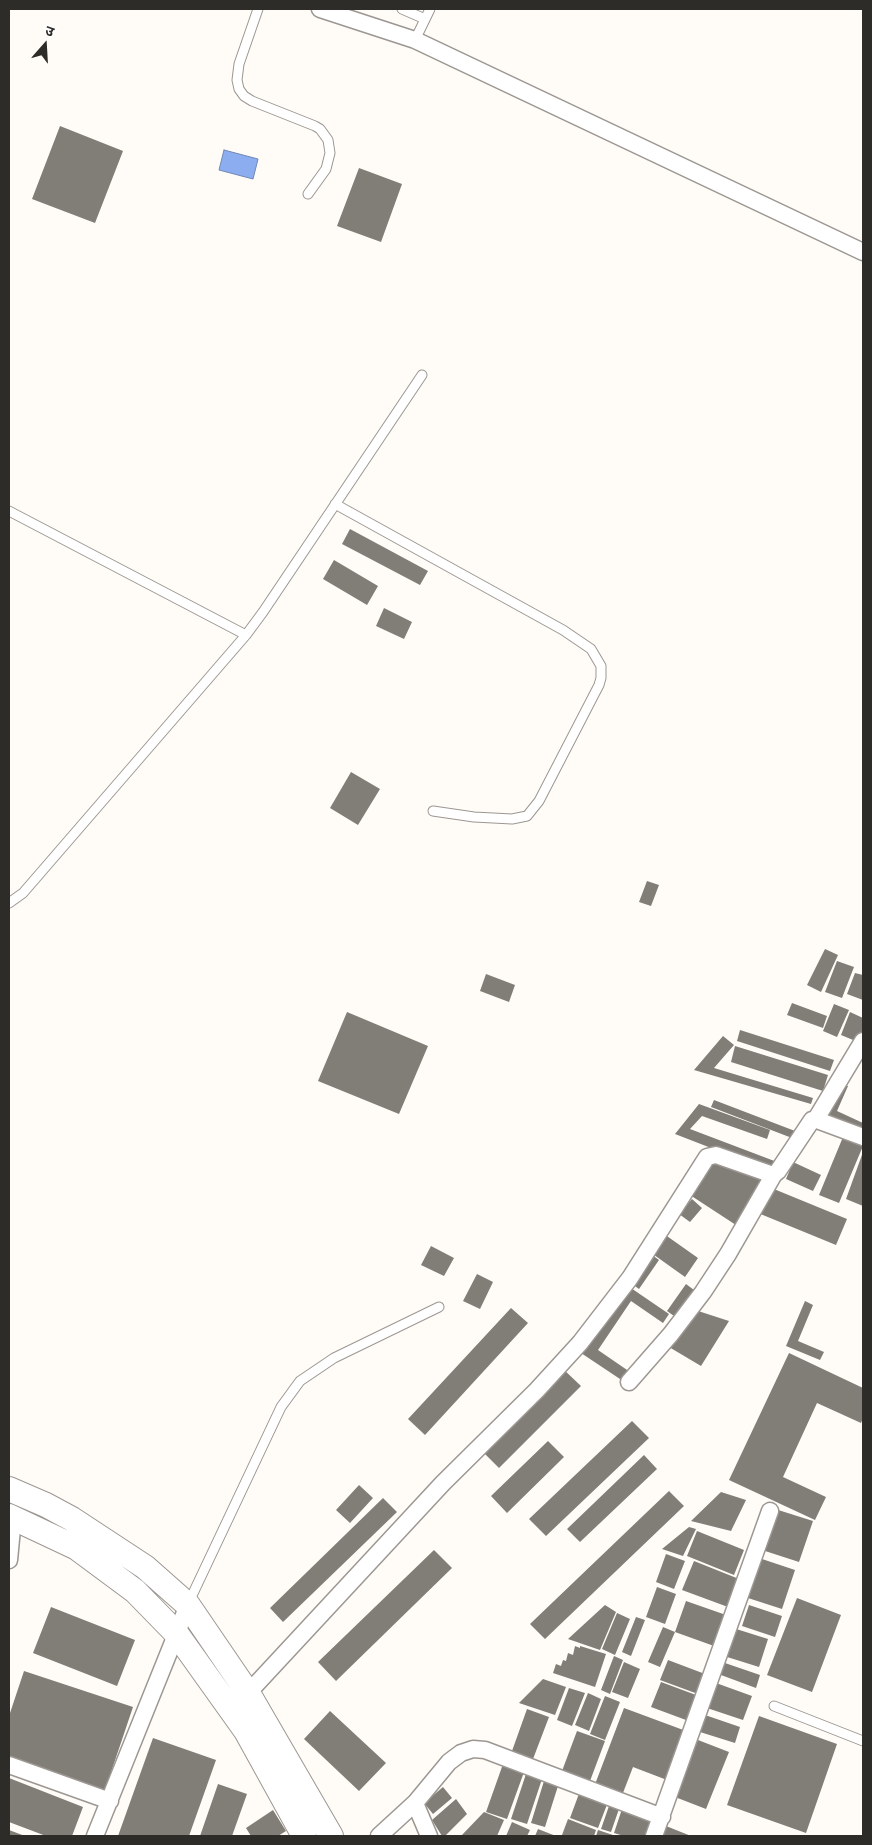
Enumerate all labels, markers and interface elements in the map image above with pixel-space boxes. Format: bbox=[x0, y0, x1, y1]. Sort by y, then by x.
north arrow bbox=[20, 20, 70, 70]
text: उ bbox=[43, 21, 57, 40]

